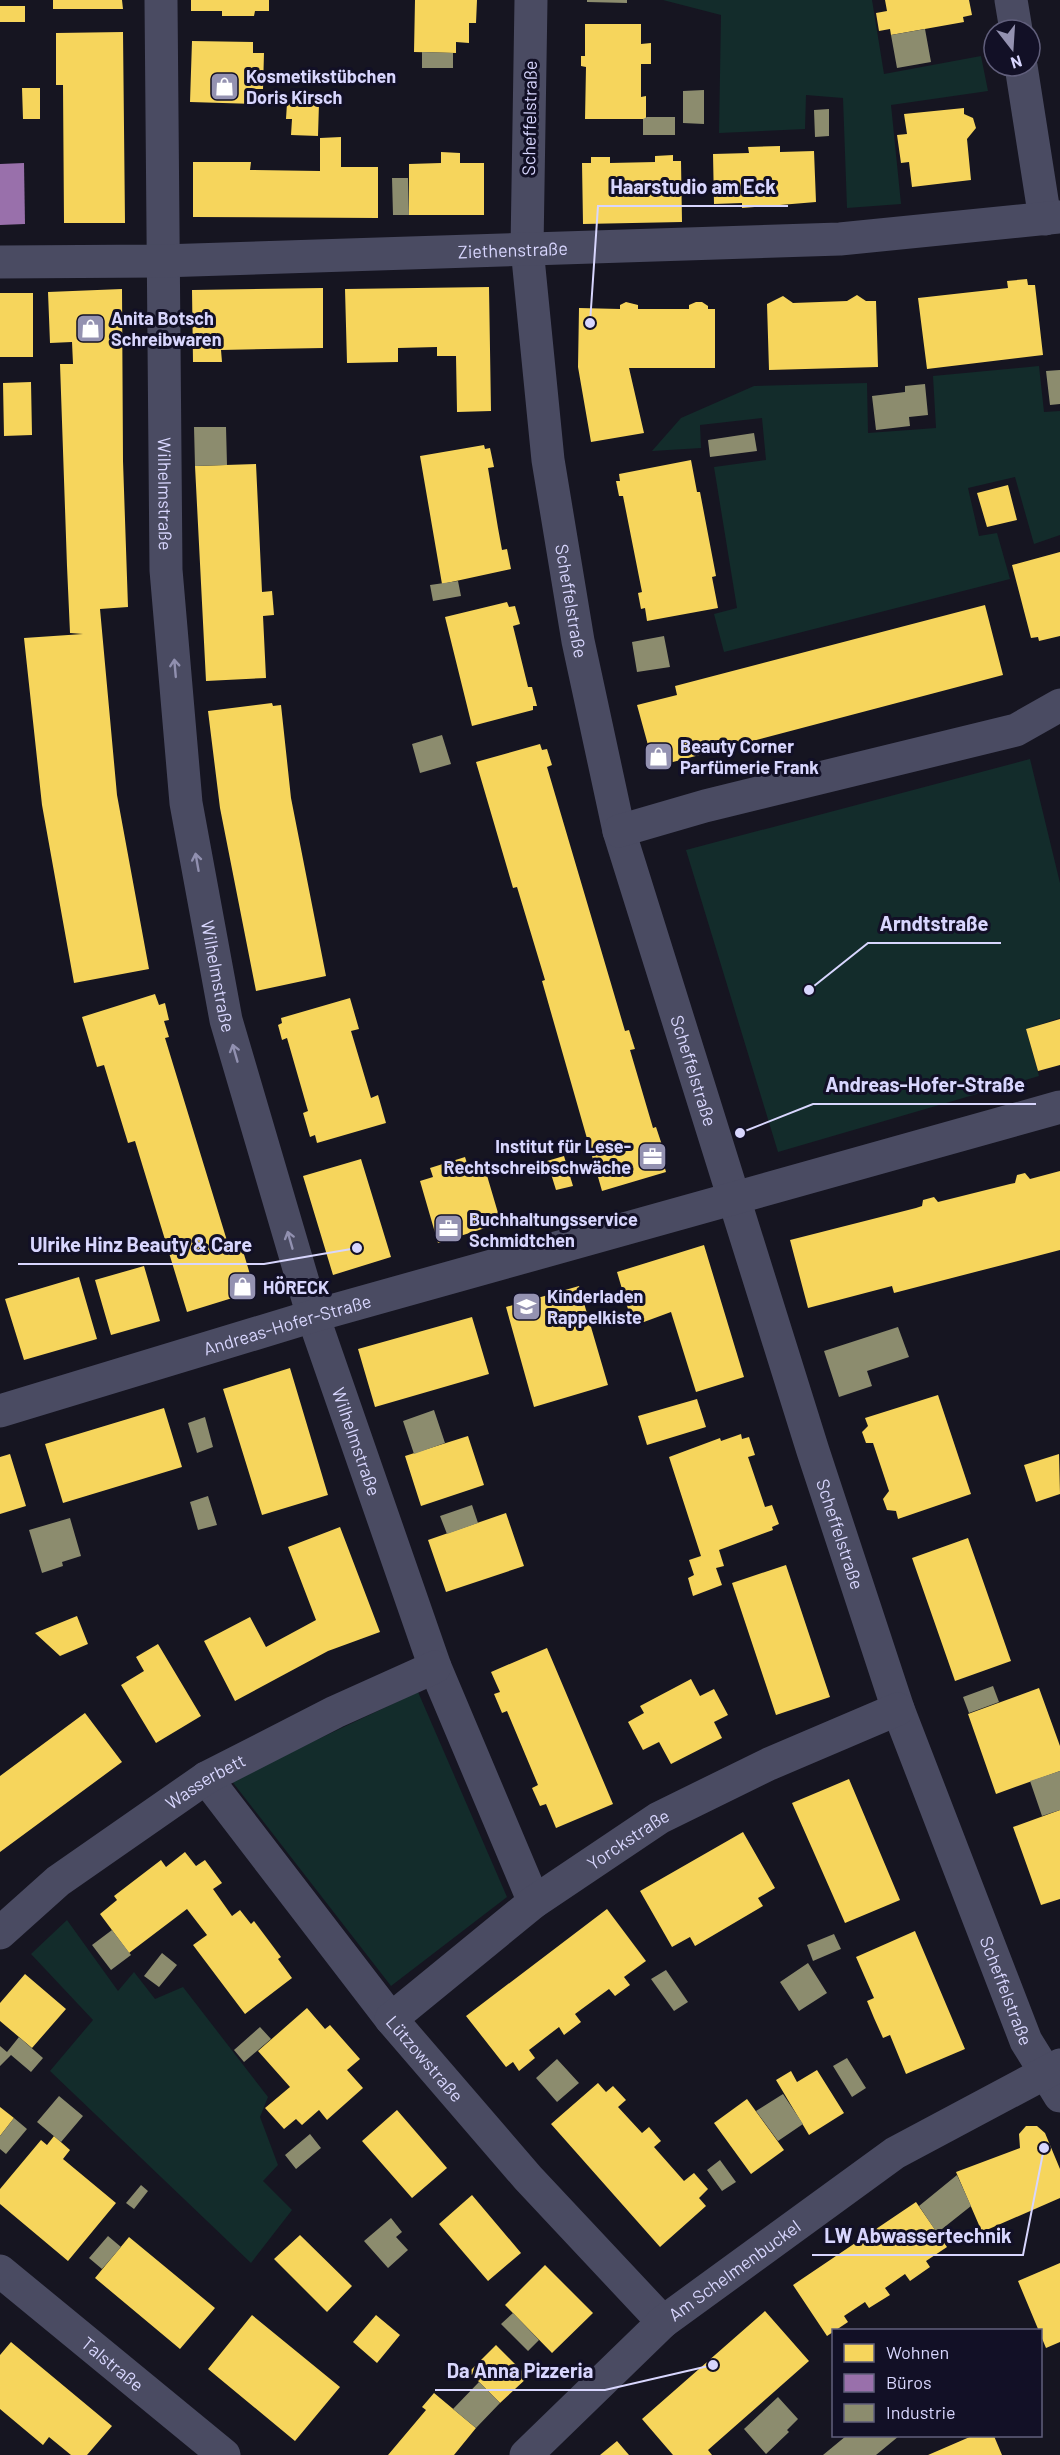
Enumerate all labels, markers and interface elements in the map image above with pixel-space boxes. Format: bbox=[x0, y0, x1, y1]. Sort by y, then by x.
north arrow bbox=[982, 18, 1042, 78]
text: N bbox=[1009, 52, 1024, 73]
street label: Scheffelstraße bbox=[517, 60, 541, 176]
place label: Kosmetikstübchen Doris Kirsch bbox=[246, 65, 396, 108]
shop icon: Kosmetikstübchen Doris Kirsch bbox=[209, 70, 241, 102]
callout: Haarstudio am Eck bbox=[598, 168, 788, 206]
text: Haarstudio am Eck bbox=[610, 174, 776, 198]
street label: Ziethenstraße bbox=[457, 237, 568, 262]
place label: Anita Botsch Schreibwaren bbox=[111, 307, 222, 350]
shop icon: Anita Botsch Schreibwaren bbox=[74, 312, 106, 344]
street label: Wilhelmstraße bbox=[154, 437, 177, 551]
street label: Scheffelstraße bbox=[551, 542, 592, 660]
one-way arrow bbox=[169, 659, 180, 679]
place label: Beauty Corner Parfümerie Frank bbox=[680, 735, 819, 778]
shop icon: Beauty Corner Parfümerie Frank bbox=[643, 740, 675, 772]
one-way arrow bbox=[191, 853, 202, 872]
callout: Arndtstraße bbox=[868, 905, 1001, 943]
text: Arndtstraße bbox=[880, 911, 989, 935]
street label: Wilhelmstraße bbox=[197, 918, 240, 1035]
street label: Scheffelstraße bbox=[666, 1012, 722, 1129]
one-way arrow bbox=[229, 1044, 240, 1063]
callout: Andreas-Hofer-Straße bbox=[813, 1066, 1036, 1104]
text: Andreas-Hofer-Straße bbox=[825, 1072, 1025, 1096]
place label: Institut für Lese- Rechtschreibschwäche bbox=[444, 1135, 631, 1178]
office icon: Institut für Lese- Rechtschreibschwäche bbox=[636, 1140, 668, 1172]
place label: Buchhaltungsservice Schmidtchen bbox=[469, 1208, 638, 1251]
office icon: Buchhaltungsservice Schmidtchen bbox=[432, 1213, 464, 1245]
callout: Ulrike Hinz Beauty & Care bbox=[18, 1226, 264, 1264]
one-way arrow bbox=[284, 1231, 295, 1250]
text: Ulrike Hinz Beauty & Care bbox=[30, 1232, 252, 1256]
shop icon: HÖRECK bbox=[226, 1271, 258, 1303]
place label: HÖRECK bbox=[263, 1276, 329, 1298]
place label: Kinderladen Rappelkiste bbox=[547, 1285, 643, 1328]
street label: Andreas-Hofer-Straße bbox=[201, 1289, 374, 1360]
school or university icon: Kinderladen Rappelkiste bbox=[510, 1290, 542, 1322]
street label: Wilhelmstraße bbox=[328, 1384, 386, 1499]
street label: Scheffelstraße bbox=[812, 1476, 869, 1592]
street label: Wasserbett bbox=[161, 1749, 249, 1814]
street label: Yorckstraße bbox=[583, 1804, 673, 1874]
street label: Scheffelstraße bbox=[976, 1933, 1038, 2048]
street label: Lützowstraße bbox=[382, 2011, 468, 2106]
street label: Am Schelmenbuckel bbox=[664, 2215, 805, 2326]
callout: LW Abwassertechnik bbox=[812, 2217, 1023, 2255]
text: LW Abwassertechnik bbox=[824, 2223, 1012, 2247]
legend bbox=[832, 2329, 1042, 2437]
street label: Talstraße bbox=[77, 2332, 148, 2396]
text: Wohnen bbox=[886, 2341, 949, 2363]
callout: Da Anna Pizzeria bbox=[435, 2352, 605, 2390]
text: Da Anna Pizzeria bbox=[447, 2358, 593, 2382]
text: Büros bbox=[886, 2371, 932, 2393]
text: Industrie bbox=[886, 2401, 956, 2423]

